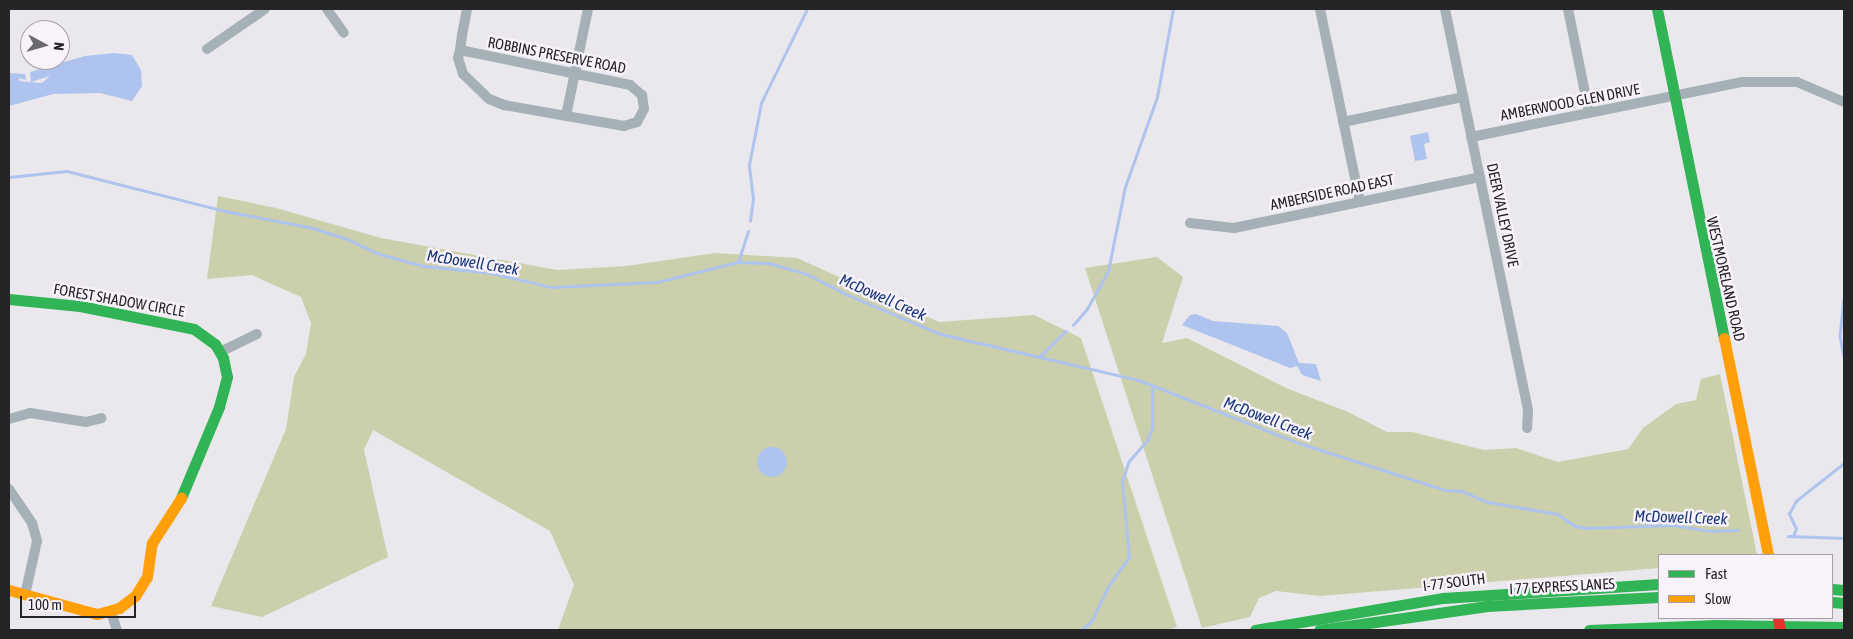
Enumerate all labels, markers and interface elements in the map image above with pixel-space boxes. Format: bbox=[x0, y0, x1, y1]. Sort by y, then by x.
north arrow bbox=[20, 20, 70, 70]
street label: ROBBINS PRESERVE ROAD bbox=[486, 33, 628, 77]
text: N bbox=[51, 42, 67, 51]
street label: AMBERWOOD GLEN DRIVE bbox=[1499, 80, 1641, 124]
street label: DEER VALLEY DRIVE bbox=[1483, 162, 1523, 268]
street label: AMBERSIDE ROAD EAST bbox=[1269, 170, 1395, 214]
street label: WESTMORELAND ROAD bbox=[1703, 215, 1749, 343]
water label: McDowell Creek bbox=[426, 245, 520, 279]
water label: McDowell Creek bbox=[837, 269, 929, 325]
street label: FOREST SHADOW CIRCLE bbox=[52, 280, 186, 320]
water label: McDowell Creek bbox=[1221, 392, 1315, 444]
water label: McDowell Creek bbox=[1634, 506, 1728, 528]
legend bbox=[1658, 554, 1833, 619]
text: Fast bbox=[1705, 565, 1727, 582]
street label: I-77 SOUTH bbox=[1422, 569, 1486, 595]
street label: I 77 EXPRESS LANES bbox=[1509, 574, 1615, 598]
scale bar bbox=[22, 586, 139, 618]
text: Slow bbox=[1705, 590, 1731, 607]
text: 100 m bbox=[28, 596, 62, 613]

